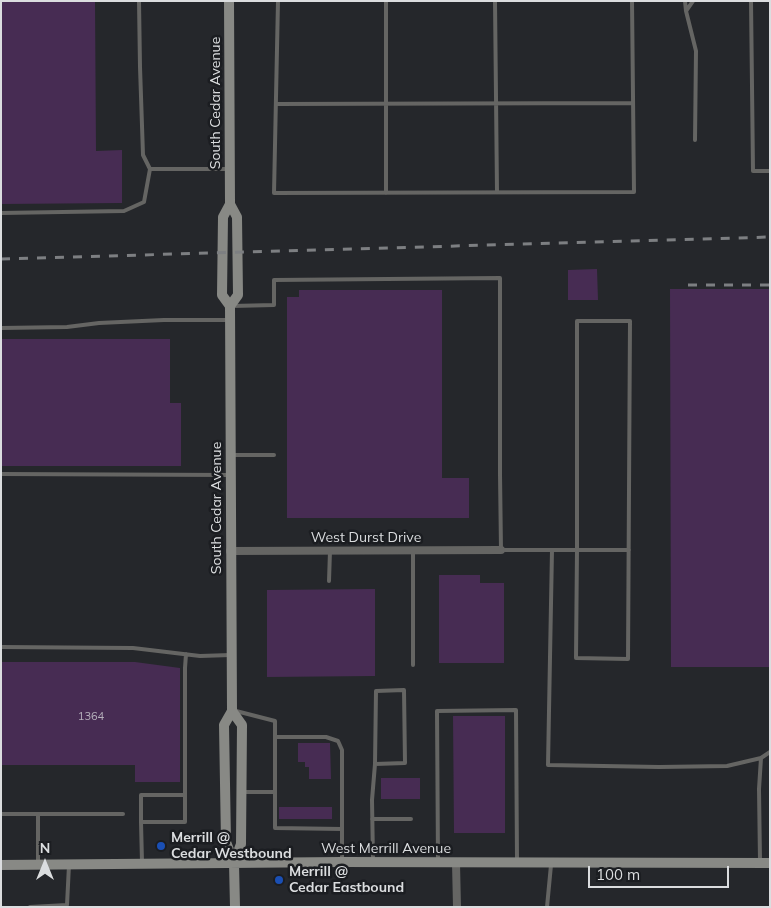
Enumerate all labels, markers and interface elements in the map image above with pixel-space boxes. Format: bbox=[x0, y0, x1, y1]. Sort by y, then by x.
street label: South Cedar Avenue bbox=[208, 37, 224, 169]
street label: South Cedar Avenue bbox=[209, 442, 225, 574]
street label: West Durst Drive bbox=[311, 530, 421, 546]
house number: 1364 bbox=[78, 710, 104, 724]
place label: Merrill @ Cedar Westbound bbox=[171, 830, 292, 862]
north arrow bbox=[20, 838, 70, 888]
text: N bbox=[40, 839, 50, 857]
marker: Merrill @ Cedar Westbound bbox=[155, 840, 167, 852]
street label: West Merrill Avenue bbox=[321, 841, 451, 857]
scale bar bbox=[591, 856, 732, 888]
place label: Merrill @ Cedar Eastbound bbox=[289, 864, 404, 896]
text: 100 m bbox=[596, 865, 640, 884]
marker: Merrill @ Cedar Eastbound bbox=[273, 874, 285, 886]

